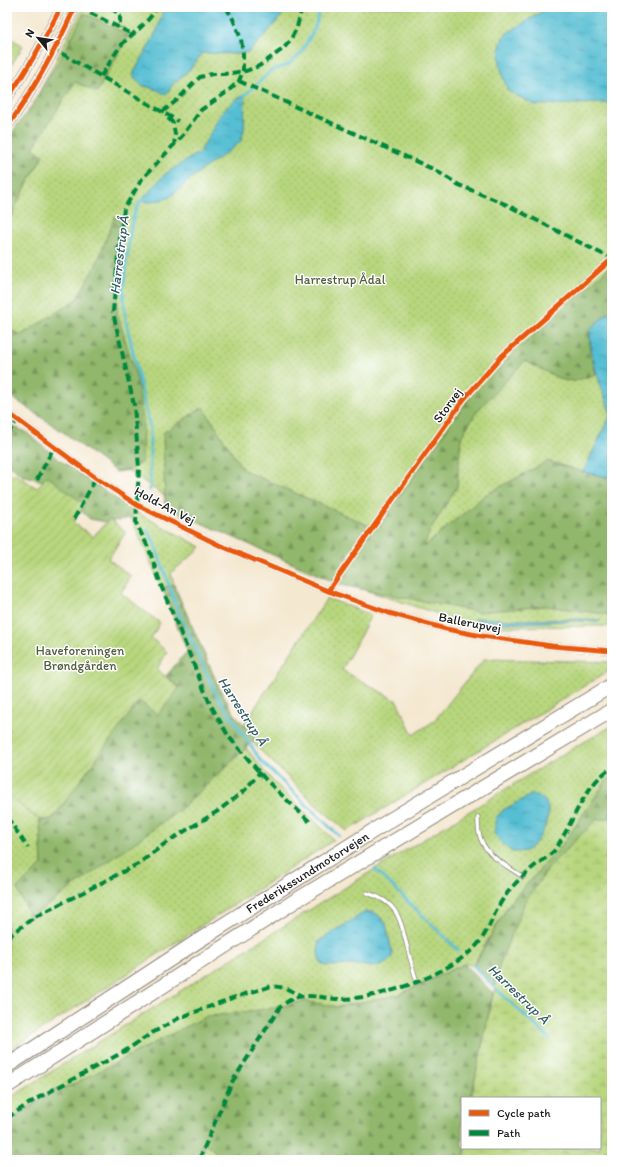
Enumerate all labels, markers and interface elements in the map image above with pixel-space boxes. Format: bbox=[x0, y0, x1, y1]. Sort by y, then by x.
north arrow bbox=[18, 18, 58, 58]
text: N bbox=[22, 27, 37, 40]
water label: Harrestrup Å bbox=[106, 215, 133, 295]
park label: Harrestrup Ådal bbox=[295, 272, 386, 287]
street label: Storvej bbox=[430, 385, 465, 426]
street label: Hold-An Vej bbox=[132, 483, 198, 528]
street label: Ballerupvej bbox=[437, 609, 502, 636]
park label: Haveforeningen Brøndgården bbox=[36, 643, 125, 673]
water label: Harrestrup Å bbox=[214, 674, 271, 749]
street label: Frederikssundmotorvejen bbox=[243, 828, 371, 916]
water label: Harrestrup Å bbox=[484, 961, 553, 1028]
legend bbox=[461, 1097, 601, 1149]
text: Cycle path bbox=[497, 1106, 551, 1120]
text: Path bbox=[497, 1126, 520, 1140]

